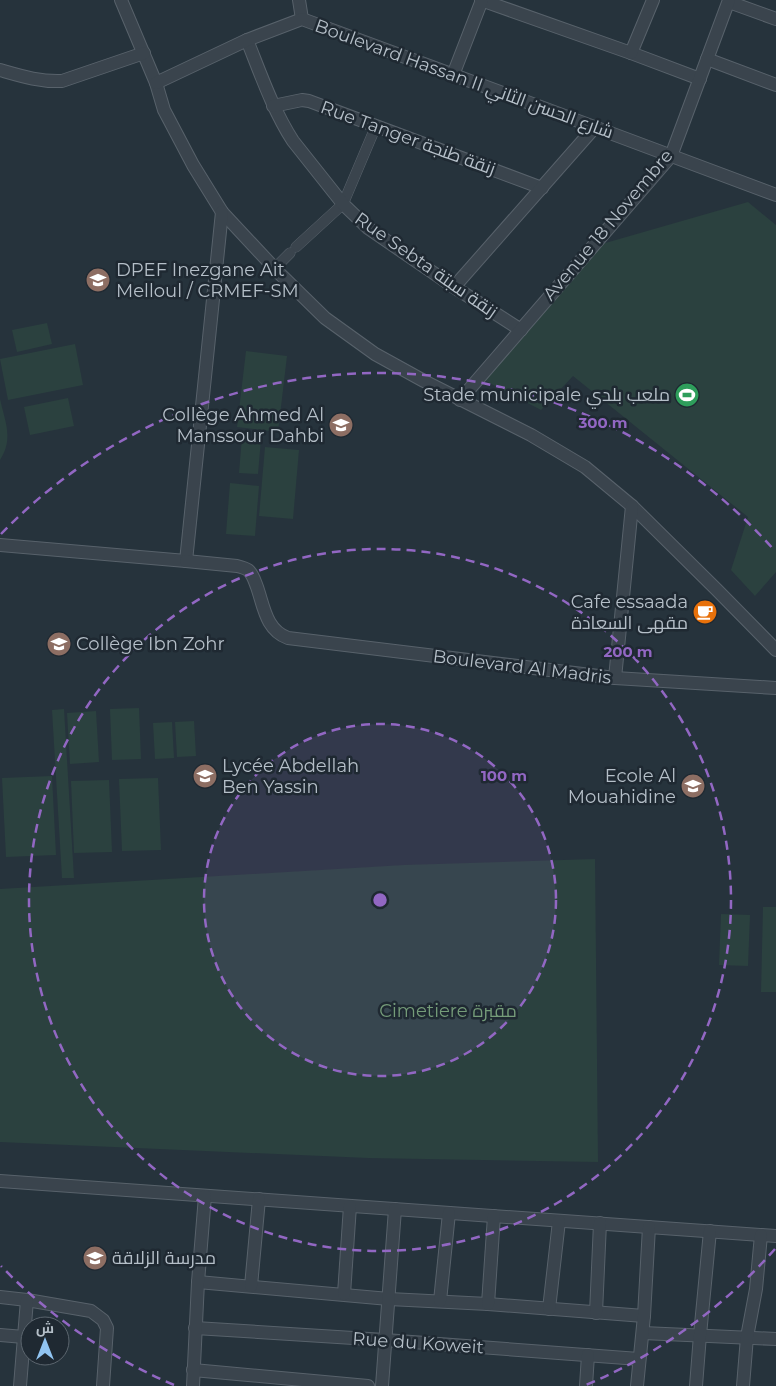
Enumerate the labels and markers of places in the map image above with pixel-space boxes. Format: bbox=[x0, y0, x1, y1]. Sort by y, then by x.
place label: DPEF Inezgane Ait Melloul / CRMEF-SM bbox=[116, 259, 299, 302]
school or university icon: DPEF Inezgane Ait Melloul / CRMEF-SM bbox=[85, 267, 111, 293]
sports icon: Stade municipale ملعب بلدي bbox=[674, 382, 700, 408]
place label: Stade municipale ملعب بلدي bbox=[423, 384, 670, 409]
place label: Collège Ahmed Al Manssour Dahbi bbox=[162, 404, 324, 447]
school or university icon: Collège Ahmed Al Manssour Dahbi bbox=[328, 412, 354, 438]
place label: Cafe essaada مقهى السعادة bbox=[571, 591, 688, 634]
cafe icon: Cafe essaada مقهى السعادة bbox=[692, 599, 718, 625]
school or university icon: Collège Ibn Zohr bbox=[46, 631, 72, 657]
place label: Collège Ibn Zohr bbox=[76, 633, 225, 655]
place label: Lycée Abdellah Ben Yassin bbox=[222, 755, 359, 798]
school or university icon: Lycée Abdellah Ben Yassin bbox=[192, 763, 218, 789]
place label: Ecole Al Mouahidine bbox=[568, 765, 676, 808]
school or university icon: Ecole Al Mouahidine bbox=[680, 773, 706, 799]
centre of rings bbox=[371, 891, 389, 909]
school or university icon: مدرسة الزلاقة bbox=[82, 1245, 108, 1271]
place label: مدرسة الزلاقة bbox=[112, 1247, 216, 1269]

